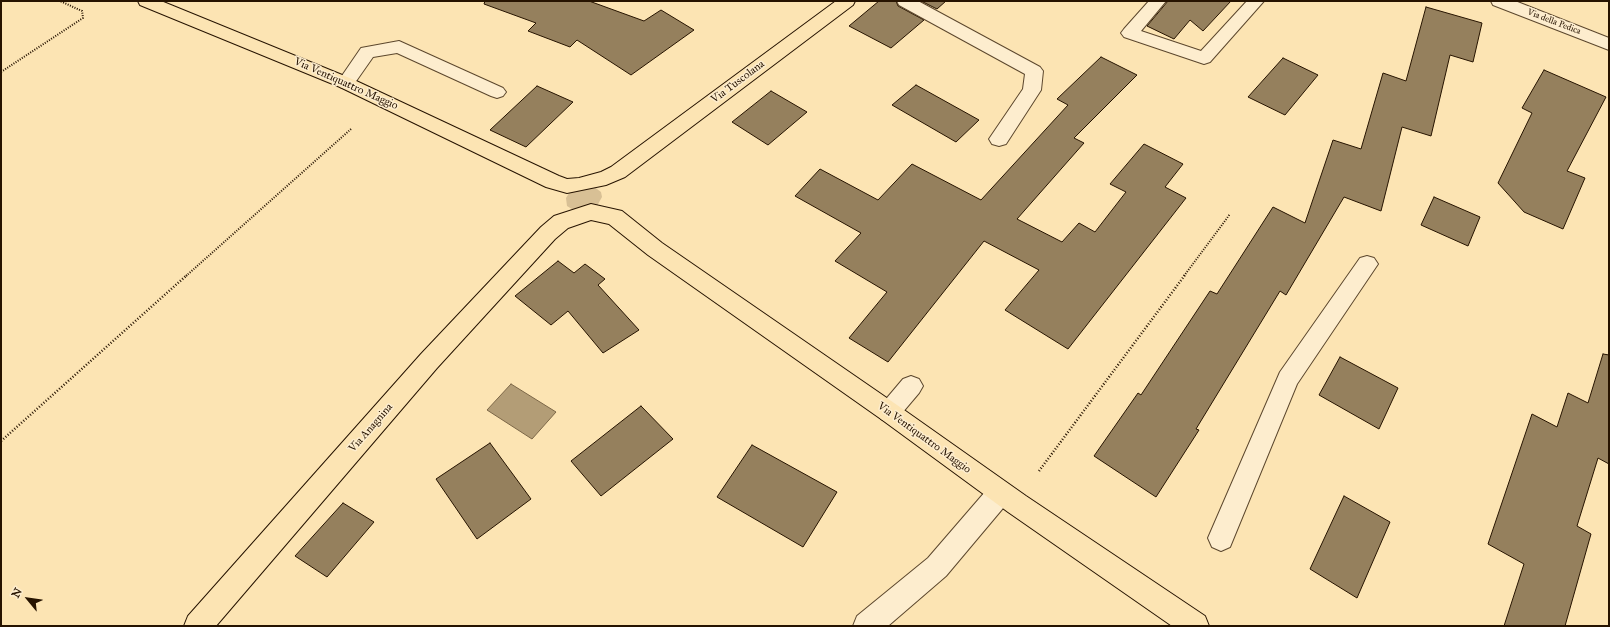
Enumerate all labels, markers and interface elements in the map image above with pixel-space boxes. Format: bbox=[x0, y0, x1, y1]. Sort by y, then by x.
street label: Via della Pedica bbox=[1526, 7, 1582, 37]
street label: Via Ventiquattro Maggio bbox=[292, 55, 400, 113]
street label: Via Tuscolana bbox=[709, 58, 767, 106]
street label: Via Ventiquattro Maggio bbox=[875, 400, 973, 476]
street label: Via Anagnina bbox=[346, 401, 396, 455]
north arrow bbox=[8, 579, 48, 619]
text: N bbox=[9, 586, 25, 600]

